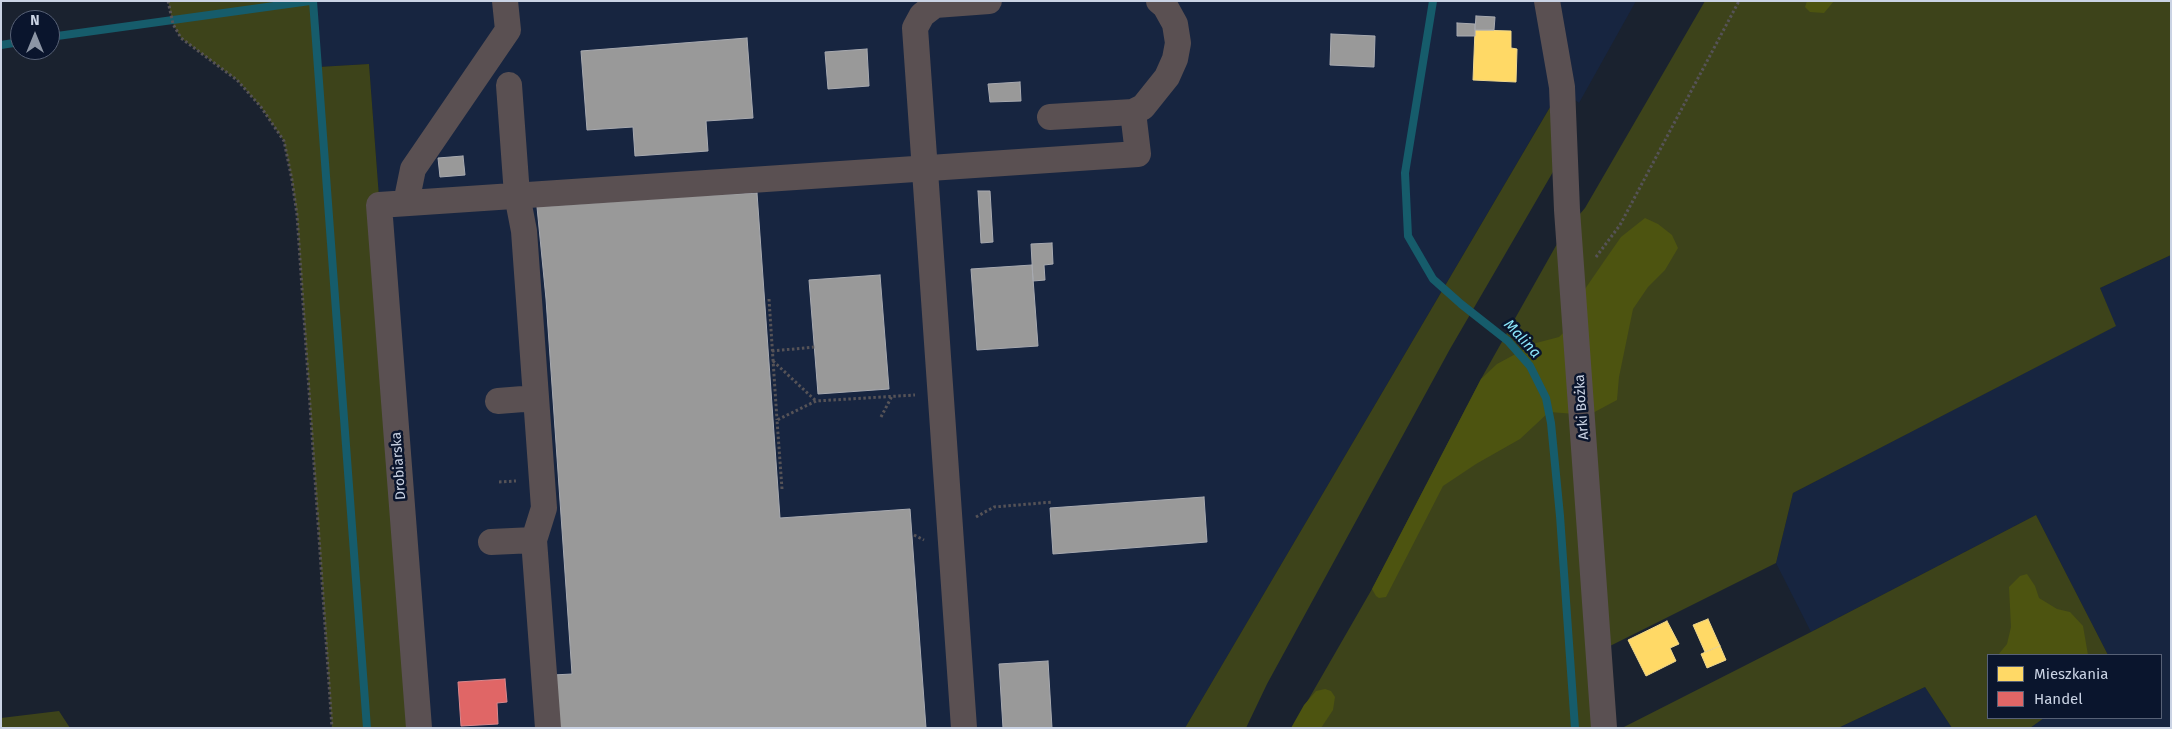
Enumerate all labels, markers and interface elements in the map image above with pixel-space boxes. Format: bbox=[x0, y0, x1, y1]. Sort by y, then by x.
north arrow bbox=[10, 10, 60, 60]
text: N bbox=[30, 12, 40, 29]
water label: Malina bbox=[1500, 316, 1544, 362]
street label: Arki Bożka bbox=[1571, 374, 1593, 440]
street label: Drobiarska bbox=[388, 431, 410, 501]
legend bbox=[1987, 654, 2162, 719]
text: Mieszkania bbox=[2034, 665, 2108, 683]
text: Handel bbox=[2034, 690, 2083, 708]

